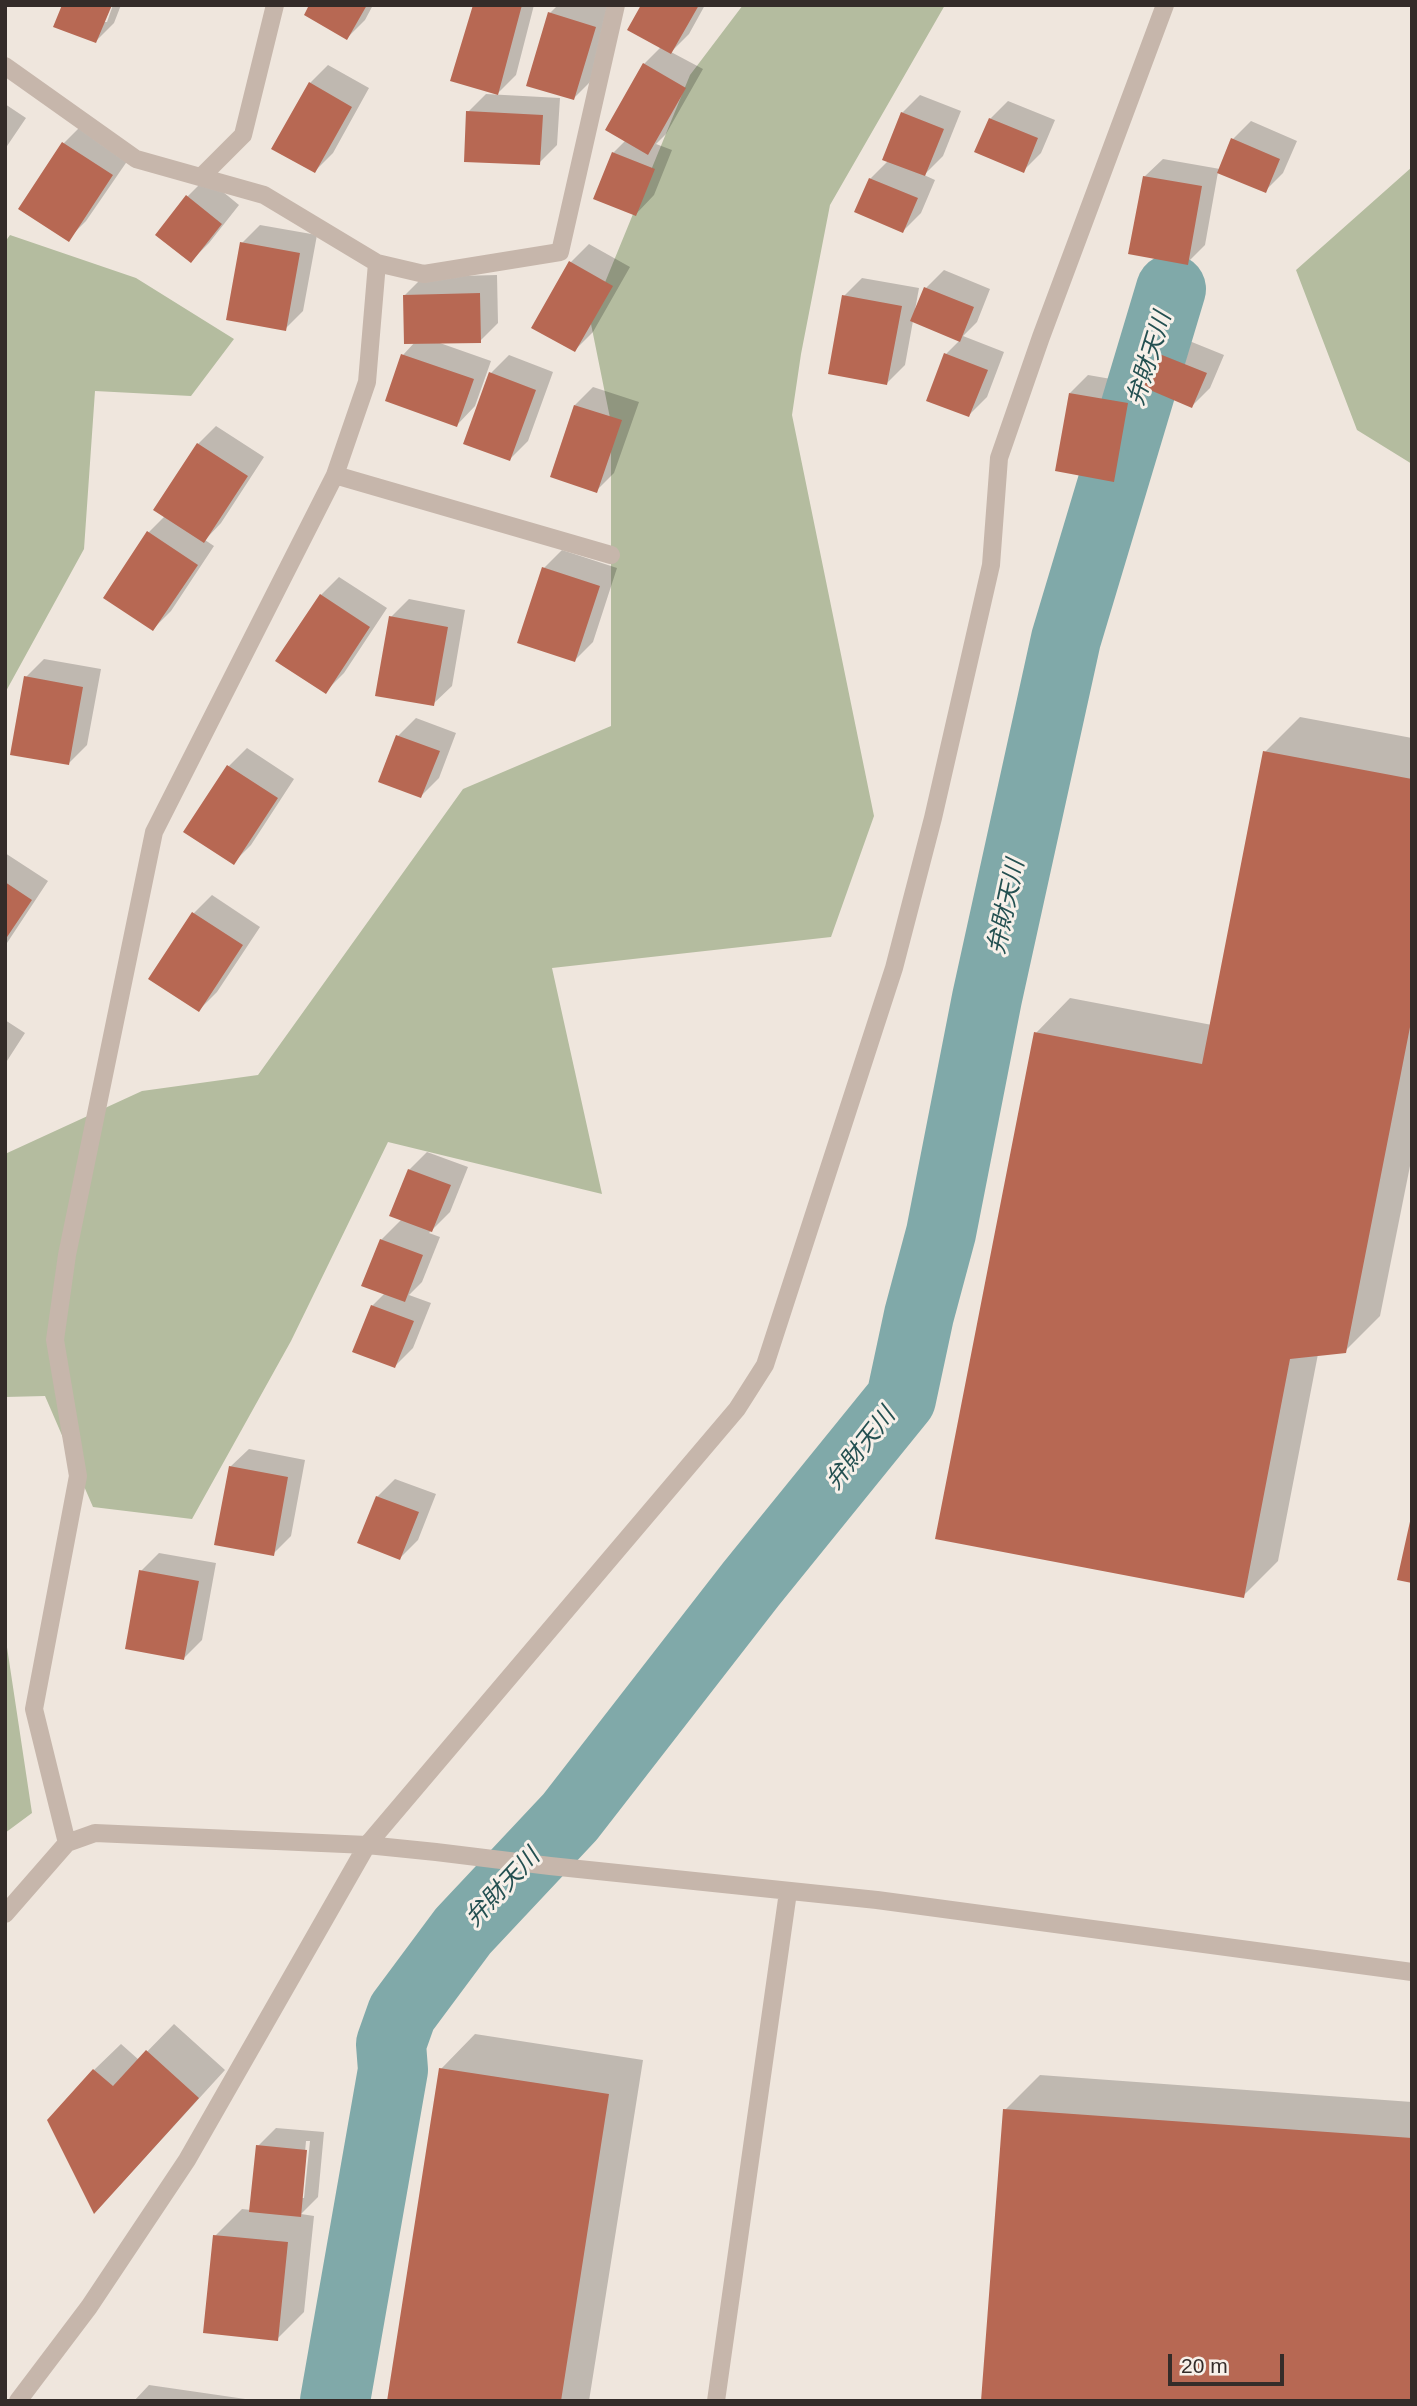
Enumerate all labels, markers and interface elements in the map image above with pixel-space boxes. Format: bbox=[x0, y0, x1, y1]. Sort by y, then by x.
water label: 弁財天川 bbox=[1122, 309, 1178, 409]
water label: 弁財天川 bbox=[983, 857, 1031, 957]
water label: 弁財天川 bbox=[820, 1402, 902, 1496]
water label: 弁財天川 bbox=[460, 1843, 546, 1933]
scale bar bbox=[1172, 2340, 1288, 2384]
text: 20 m bbox=[1181, 2354, 1228, 2377]

